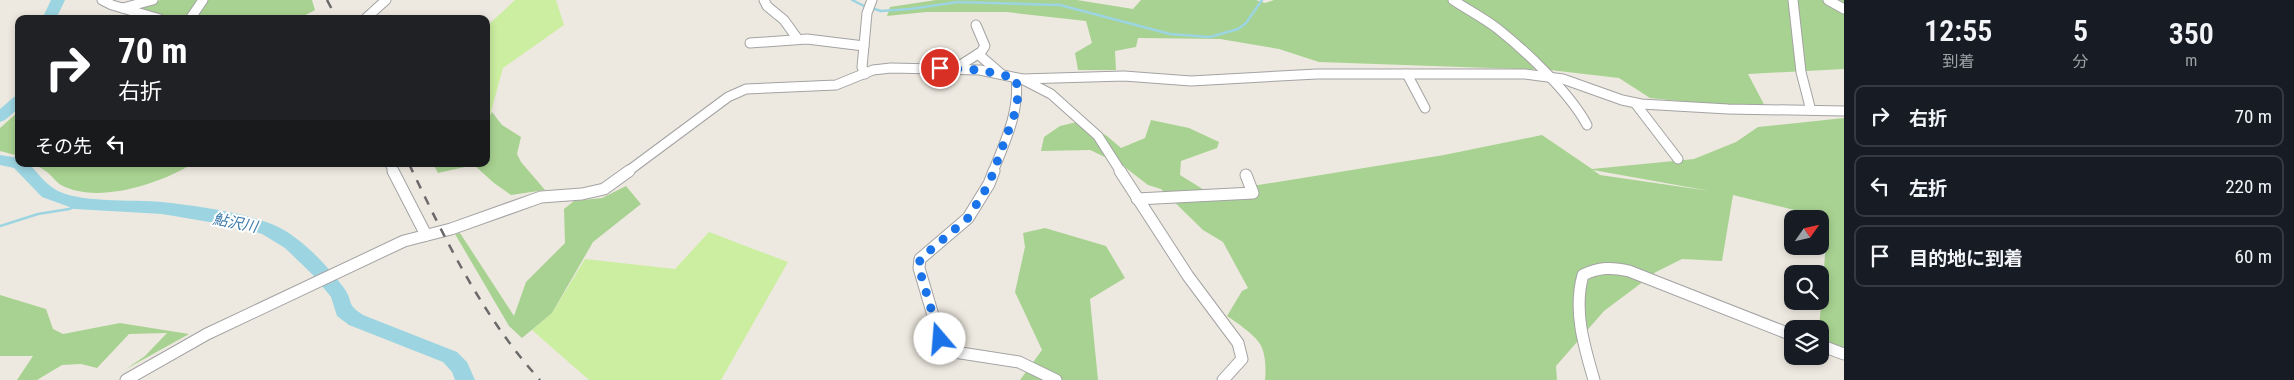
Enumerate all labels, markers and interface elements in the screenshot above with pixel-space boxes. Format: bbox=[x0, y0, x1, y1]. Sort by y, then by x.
text: 12:55 bbox=[1924, 13, 1992, 48]
text: 5 bbox=[2073, 13, 2088, 48]
text: 350 bbox=[2169, 16, 2214, 51]
text: 70 m bbox=[118, 31, 187, 72]
icon: right bbox=[35, 35, 100, 100]
pin bbox=[919, 47, 961, 89]
text: m bbox=[2185, 51, 2197, 70]
text: 到着 bbox=[1942, 52, 1974, 71]
text: 分 bbox=[2073, 52, 2089, 71]
icon: arrive bbox=[926, 54, 954, 82]
text: 右折 bbox=[118, 79, 162, 104]
icon: right bbox=[1866, 102, 1894, 130]
text: 70 m bbox=[2235, 105, 2272, 128]
text: 右折 bbox=[1909, 107, 1947, 130]
icon: left bbox=[102, 130, 130, 158]
text: その先 bbox=[35, 135, 92, 158]
icon: left bbox=[1866, 172, 1894, 200]
text: 220 m bbox=[2225, 175, 2272, 198]
text: 左折 bbox=[1909, 177, 1947, 200]
water label: 鮎沢川 bbox=[211, 210, 261, 237]
north arrow bbox=[1784, 210, 1829, 255]
map controls bbox=[1784, 210, 1829, 365]
icon: arrive bbox=[1866, 242, 1894, 270]
text: 60 m bbox=[2235, 245, 2272, 268]
text: 目的地に到着 bbox=[1909, 247, 2023, 270]
button: search bbox=[1784, 265, 1829, 310]
position arrow bbox=[913, 312, 965, 364]
button: layers bbox=[1784, 320, 1829, 365]

